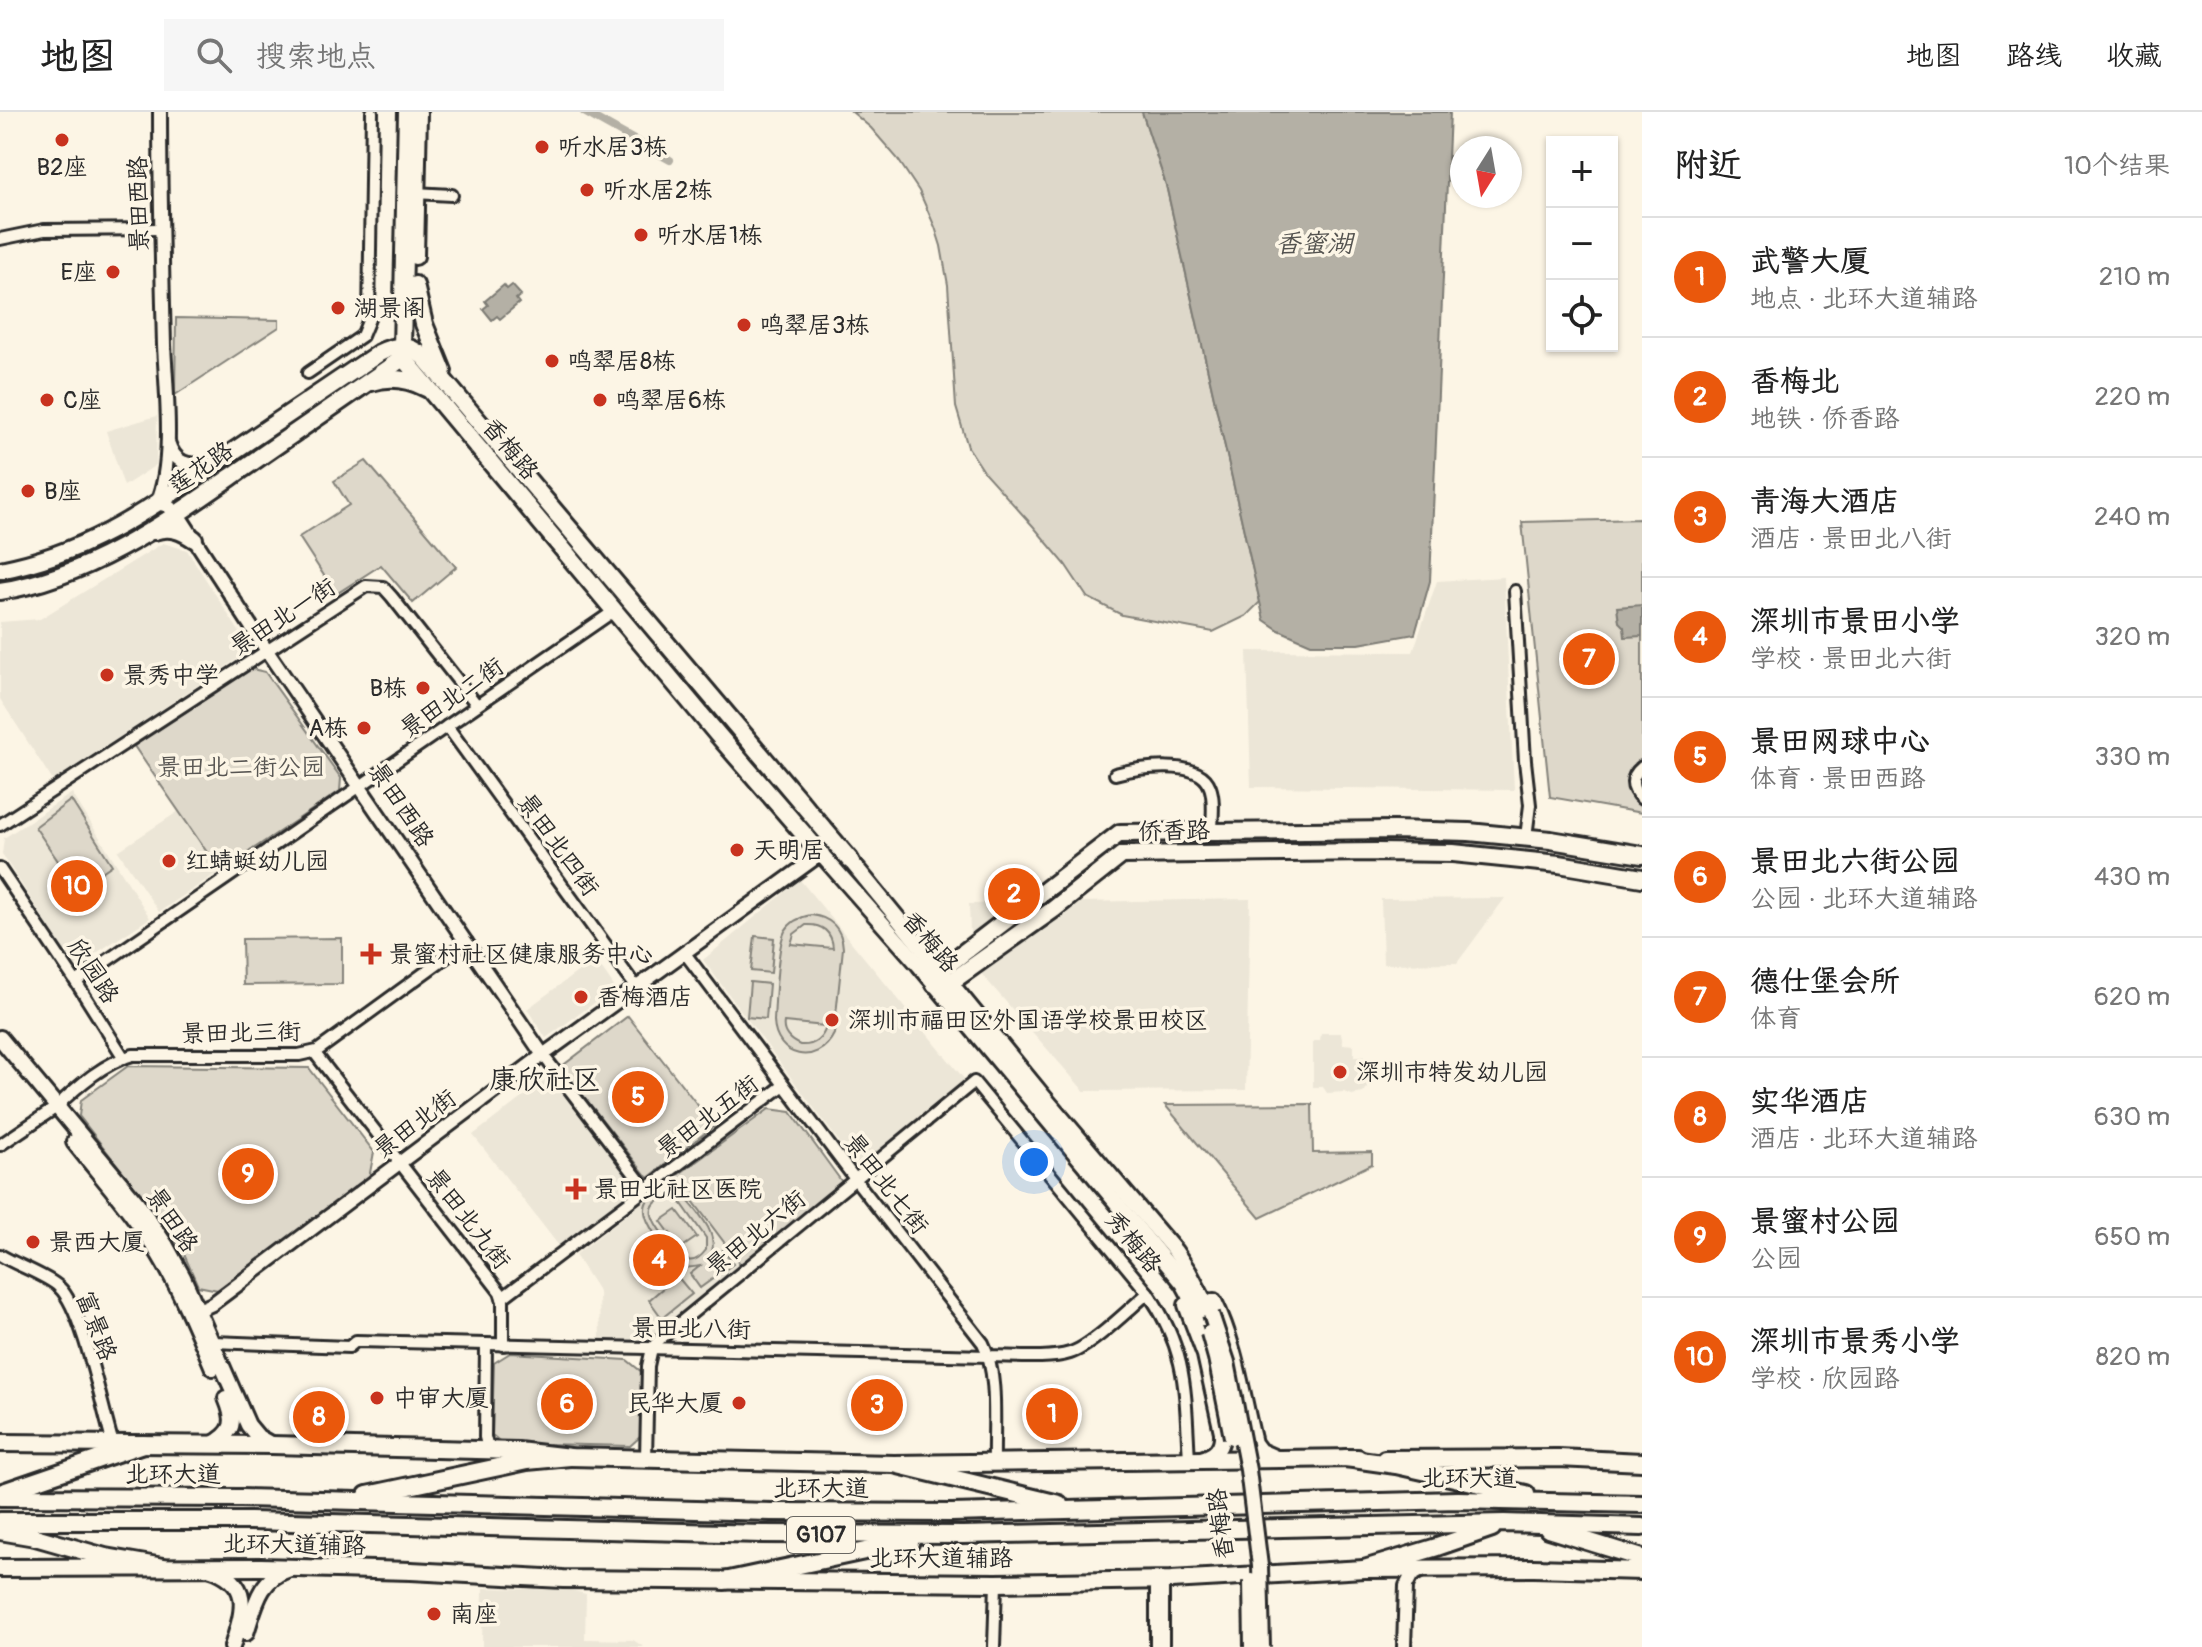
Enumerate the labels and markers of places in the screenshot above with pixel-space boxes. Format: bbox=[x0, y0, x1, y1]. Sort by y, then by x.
marker: B2座 bbox=[53, 131, 71, 149]
place label: 听水居3栋 bbox=[558, 133, 667, 162]
marker: 听水居3栋 bbox=[533, 138, 551, 156]
place label: B2座 bbox=[37, 153, 88, 182]
place label: 听水居2栋 bbox=[603, 176, 712, 205]
marker: 听水居2栋 bbox=[578, 181, 596, 199]
place label: 听水居1栋 bbox=[657, 221, 762, 250]
marker: 听水居1栋 bbox=[632, 226, 650, 244]
place label: E座 bbox=[61, 258, 97, 287]
marker: E座 bbox=[104, 263, 122, 281]
place label: 湖景阁 bbox=[354, 294, 426, 323]
marker: 湖景阁 bbox=[329, 299, 347, 317]
place label: 鸣翠居3栋 bbox=[760, 311, 869, 340]
marker: 鸣翠居3栋 bbox=[735, 316, 753, 334]
place label: 鸣翠居8栋 bbox=[568, 347, 676, 376]
marker: 鸣翠居8栋 bbox=[543, 352, 561, 370]
place label: C座 bbox=[63, 386, 102, 415]
place label: 鸣翠居6栋 bbox=[616, 386, 726, 415]
marker: C座 bbox=[38, 391, 56, 409]
marker: 鸣翠居6栋 bbox=[591, 391, 609, 409]
place label: B座 bbox=[44, 477, 82, 506]
marker: B座 bbox=[19, 482, 37, 500]
pin: 7 bbox=[1563, 629, 1615, 689]
place label: 景秀中学 bbox=[123, 661, 219, 690]
marker: 景秀中学 bbox=[98, 666, 116, 684]
place label: B栋 bbox=[369, 674, 407, 703]
marker: B栋 bbox=[414, 679, 432, 697]
place label: A栋 bbox=[308, 714, 348, 743]
marker: A栋 bbox=[355, 719, 373, 737]
place label: 天明居 bbox=[753, 836, 825, 865]
marker: 天明居 bbox=[728, 841, 746, 859]
place label: 红蜻蜓幼儿园 bbox=[185, 847, 329, 876]
marker: 红蜻蜓幼儿园 bbox=[160, 852, 178, 870]
pin: 10 bbox=[51, 856, 103, 916]
pin: 2 bbox=[988, 864, 1040, 924]
place label: 景蜜村社区健康服务中心 bbox=[389, 940, 653, 969]
marker: 景蜜村社区健康服务中心 bbox=[360, 943, 382, 965]
place label: 香梅酒店 bbox=[597, 983, 693, 1012]
marker: 香梅酒店 bbox=[572, 988, 590, 1006]
place label: 深圳市福田区外国语学校景田校区 bbox=[848, 1006, 1208, 1035]
marker: 深圳市福田区外国语学校景田校区 bbox=[823, 1011, 841, 1029]
place label: 深圳市特发幼儿园 bbox=[1356, 1058, 1548, 1087]
marker: 深圳市特发幼儿园 bbox=[1331, 1063, 1349, 1081]
pin: 5 bbox=[612, 1067, 664, 1127]
pin: 9 bbox=[222, 1144, 274, 1204]
place label: 景田北社区医院 bbox=[594, 1175, 762, 1204]
marker: 景田北社区医院 bbox=[565, 1178, 587, 1200]
place label: 景西大厦 bbox=[49, 1228, 145, 1257]
pin: 4 bbox=[633, 1230, 685, 1290]
marker: 景西大厦 bbox=[24, 1233, 42, 1251]
pin: 6 bbox=[541, 1374, 593, 1434]
pin: 3 bbox=[851, 1375, 903, 1435]
place label: 中审大厦 bbox=[393, 1384, 489, 1413]
pin: 1 bbox=[1026, 1384, 1078, 1444]
pin: 8 bbox=[293, 1387, 345, 1447]
marker: 中审大厦 bbox=[368, 1389, 386, 1407]
place label: 民华大厦 bbox=[627, 1389, 723, 1418]
marker: 民华大厦 bbox=[730, 1394, 748, 1412]
place label: 南座 bbox=[450, 1600, 498, 1629]
marker: 南座 bbox=[425, 1605, 443, 1623]

